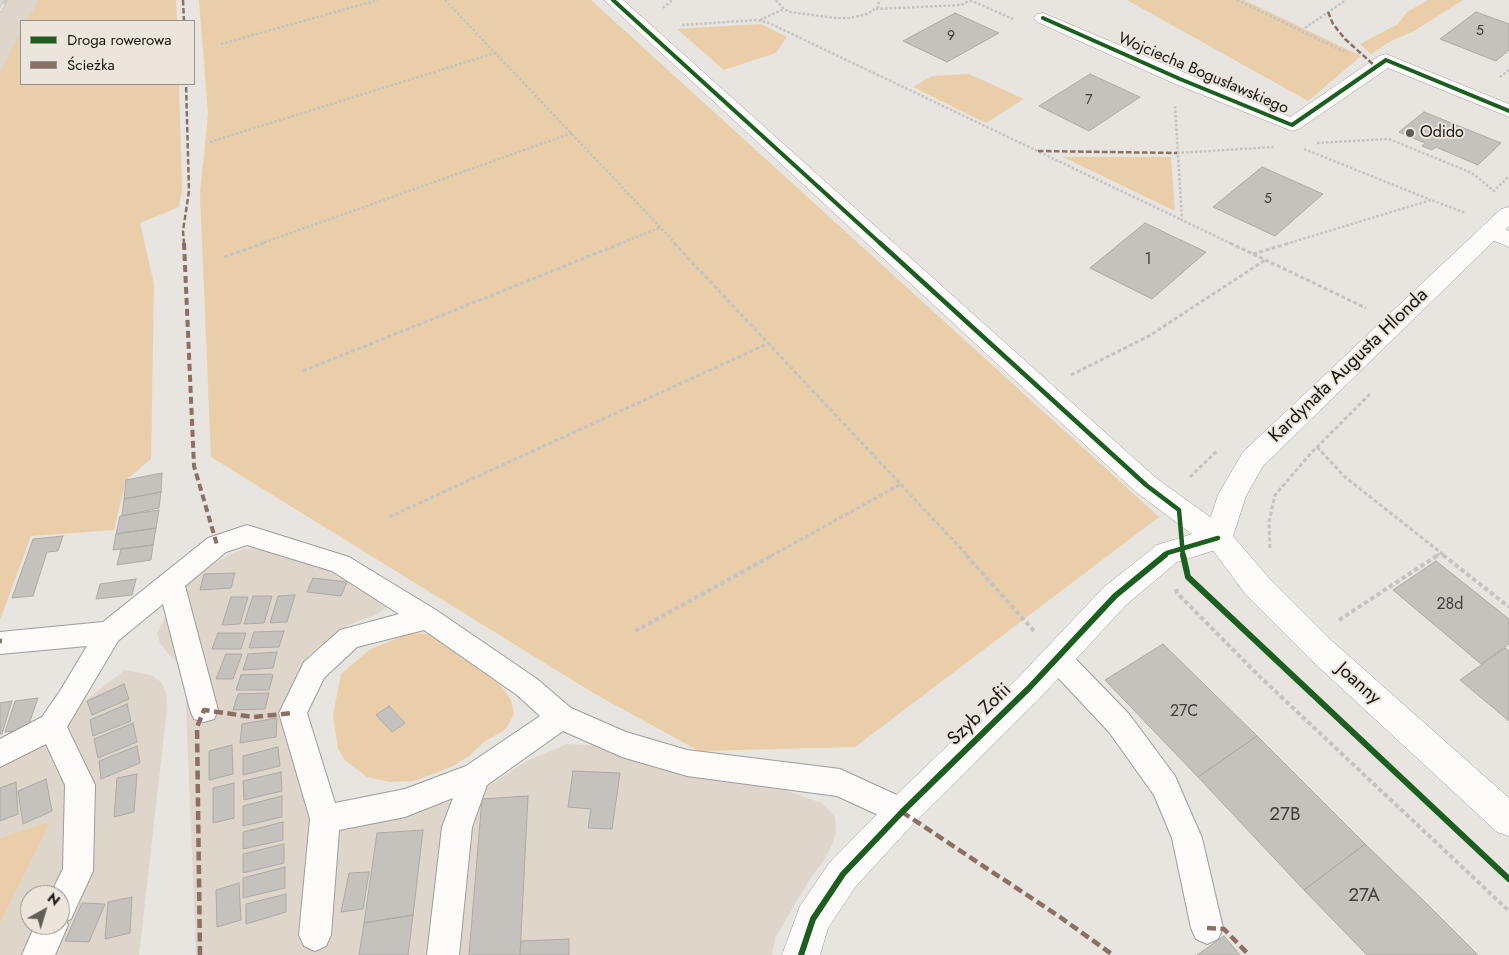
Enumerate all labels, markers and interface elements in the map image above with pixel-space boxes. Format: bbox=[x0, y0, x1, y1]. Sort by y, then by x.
legend bbox=[20, 20, 195, 85]
house number: 5 bbox=[1476, 24, 1484, 40]
text: Droga rowerowa bbox=[67, 29, 171, 51]
house number: 9 bbox=[947, 29, 955, 45]
street label: Wojciecha Bogusławskiego bbox=[1115, 29, 1291, 119]
text: Ścieżka bbox=[67, 54, 115, 76]
house number: 7 bbox=[1085, 93, 1093, 109]
place label: Odido bbox=[1420, 123, 1464, 143]
marker: Odido bbox=[1404, 127, 1416, 139]
house number: 5 bbox=[1264, 192, 1272, 208]
house number: 1 bbox=[1144, 250, 1152, 270]
street label: Kardynała Augusta Hlonda bbox=[1265, 284, 1433, 448]
house number: 28d bbox=[1437, 595, 1463, 615]
street label: Joanny bbox=[1331, 658, 1385, 710]
street label: Szyb Zofii bbox=[943, 679, 1017, 751]
house number: 27C bbox=[1170, 702, 1198, 722]
house number: 27B bbox=[1269, 804, 1301, 826]
north arrow bbox=[20, 885, 70, 935]
house number: 27A bbox=[1348, 885, 1380, 907]
text: N bbox=[43, 888, 64, 910]

